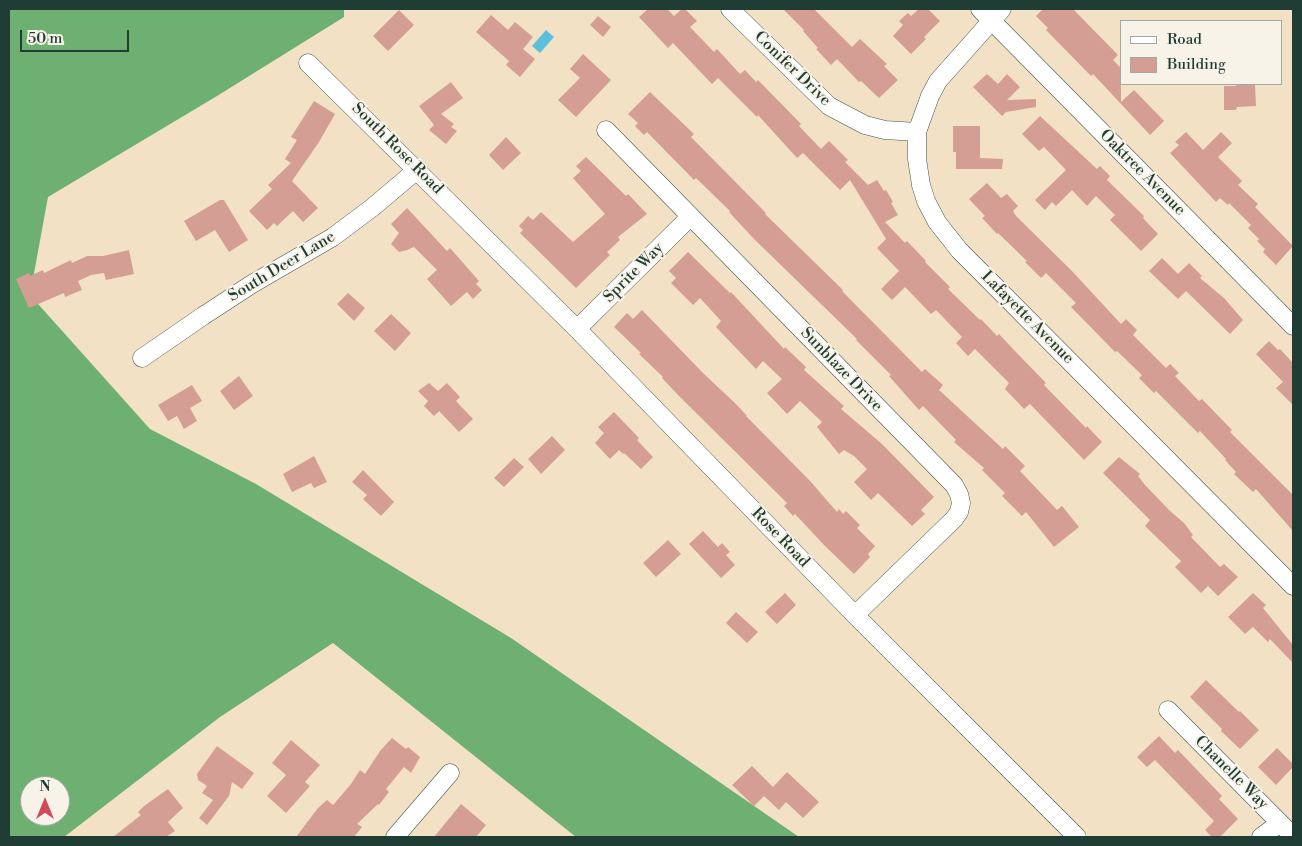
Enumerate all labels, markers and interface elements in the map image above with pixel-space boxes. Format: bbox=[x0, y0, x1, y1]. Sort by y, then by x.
scale bar bbox=[22, 20, 131, 52]
legend bbox=[1120, 20, 1282, 85]
street label: Conifer Drive bbox=[750, 28, 834, 110]
text: 50 m bbox=[28, 29, 62, 48]
text: Road bbox=[1167, 30, 1202, 49]
text: Building bbox=[1167, 55, 1226, 74]
street label: South Rose Road bbox=[347, 99, 447, 199]
street label: Oaktree Avenue bbox=[1095, 126, 1189, 220]
street label: South Deer Lane bbox=[225, 228, 339, 306]
street label: Sprite Way bbox=[600, 239, 668, 307]
street label: Lafayette Avenue bbox=[977, 268, 1077, 368]
street label: Sunblaze Drive bbox=[796, 324, 886, 416]
street label: Rose Road bbox=[747, 504, 813, 572]
street label: Chanelle Way bbox=[1190, 732, 1272, 814]
north arrow bbox=[20, 776, 70, 826]
text: N bbox=[39, 778, 51, 796]

